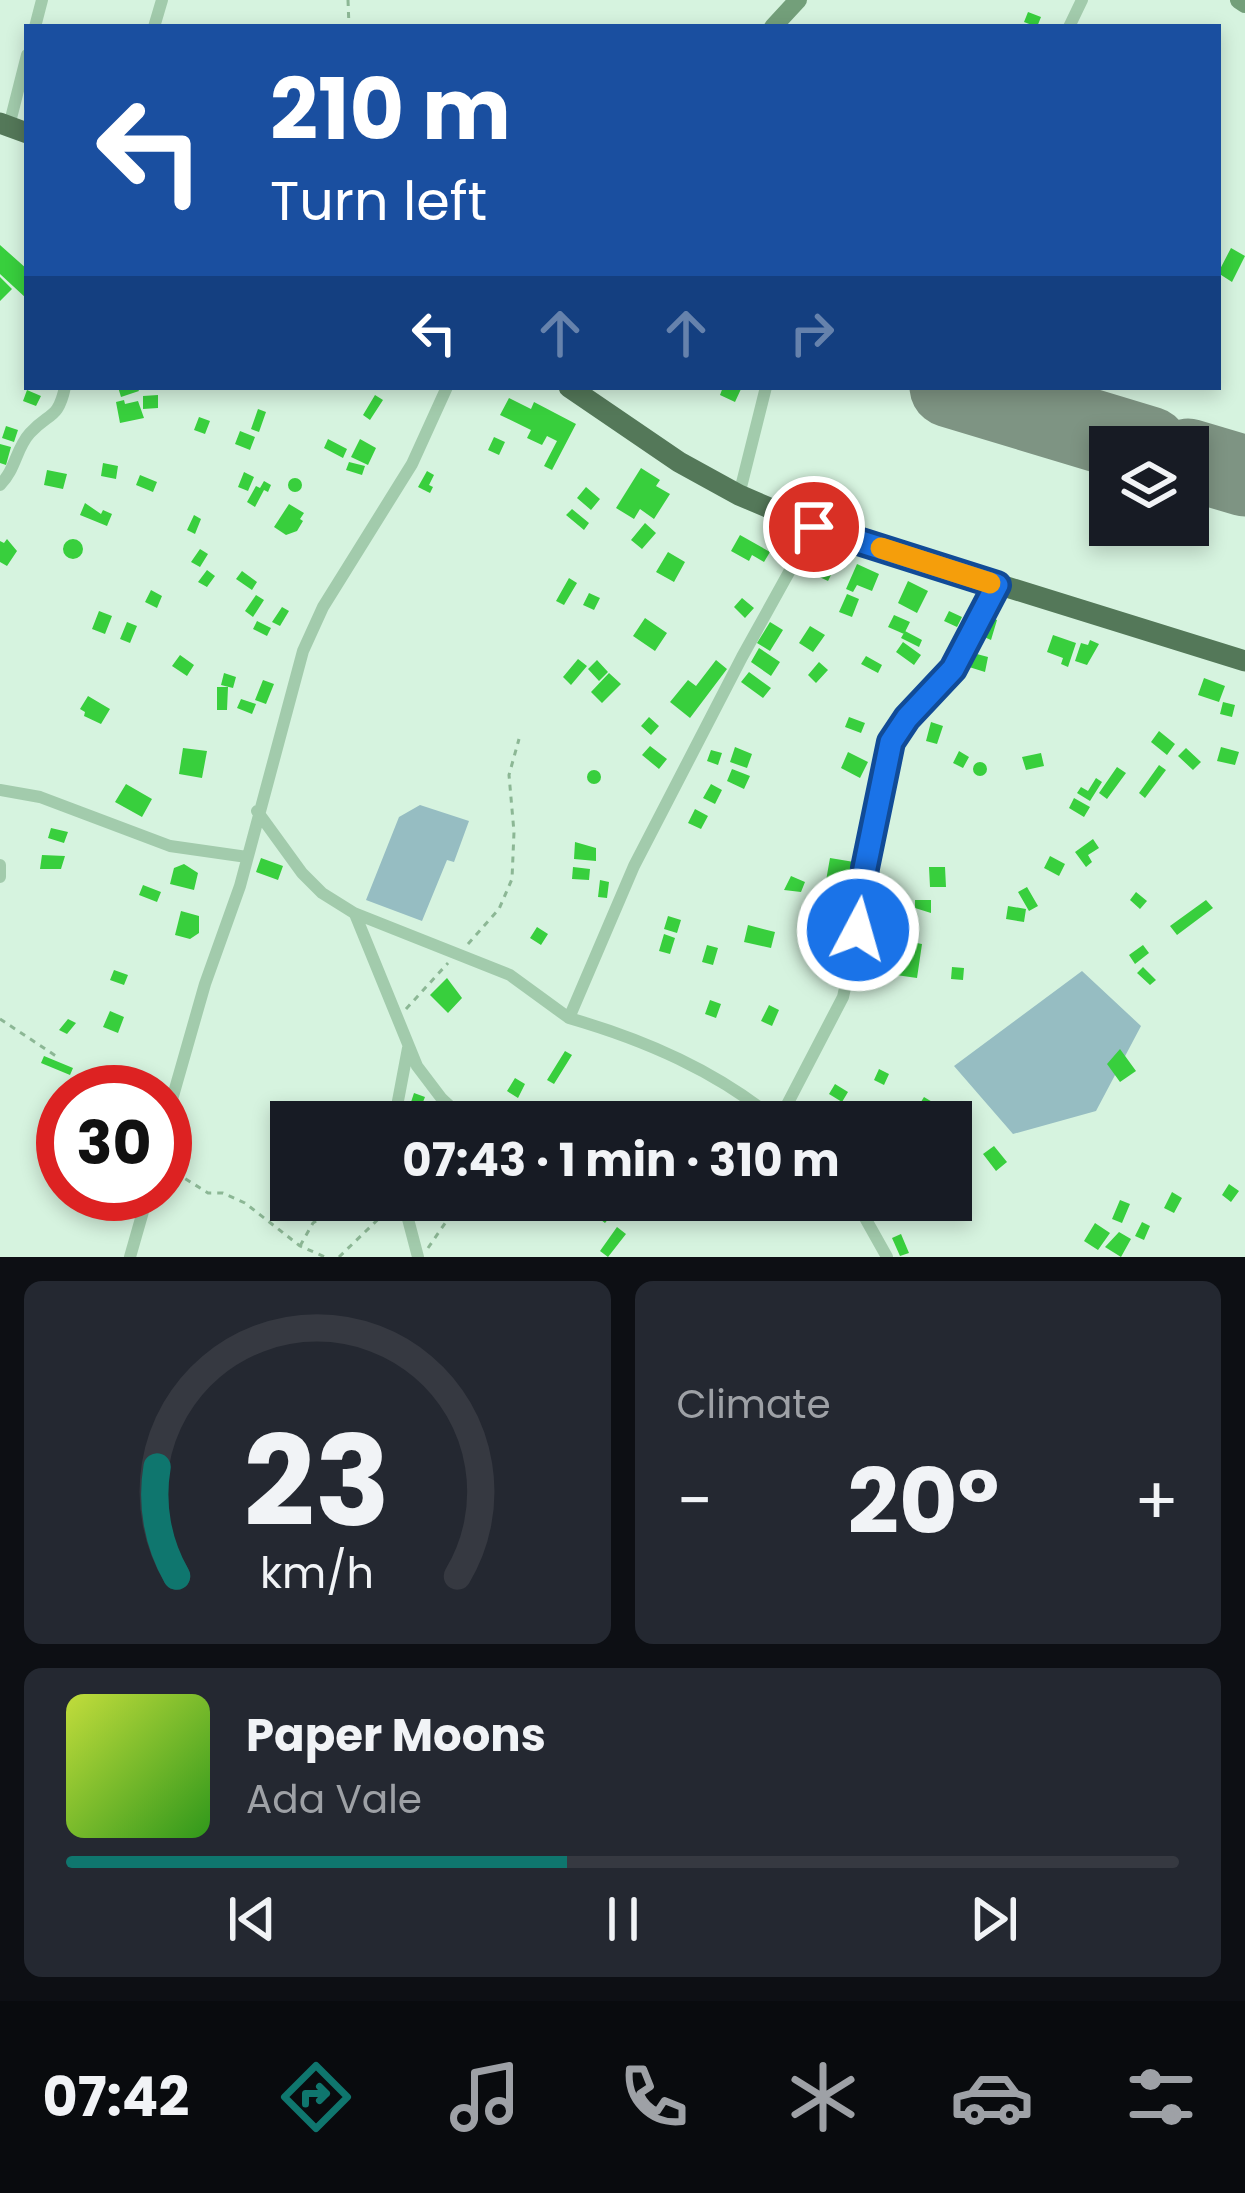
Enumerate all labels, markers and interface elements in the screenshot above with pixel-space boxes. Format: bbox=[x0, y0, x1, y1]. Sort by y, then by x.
text: 210 m bbox=[270, 51, 511, 168]
icon: left bbox=[72, 72, 228, 228]
text: Turn left bbox=[270, 163, 487, 239]
icon: left bbox=[401, 300, 467, 366]
icon: ahead bbox=[527, 300, 593, 366]
icon: ahead bbox=[653, 300, 719, 366]
icon: right bbox=[779, 300, 845, 366]
map controls bbox=[1089, 426, 1209, 546]
button: layers bbox=[1089, 426, 1209, 546]
pin bbox=[763, 476, 865, 578]
icon: arrive bbox=[781, 494, 847, 560]
position arrow bbox=[795, 867, 921, 993]
speed limit sign: 30 bbox=[36, 1065, 192, 1221]
text: 07:43 · 1 min · 310 m bbox=[402, 1129, 840, 1192]
text: Climate bbox=[677, 1377, 831, 1432]
text: 23 bbox=[244, 1394, 391, 1569]
text: 20° bbox=[848, 1438, 999, 1565]
text: − bbox=[677, 1455, 713, 1547]
text: + bbox=[1134, 1455, 1179, 1547]
text: km/h bbox=[260, 1542, 374, 1602]
text: Paper Moons bbox=[246, 1704, 546, 1767]
text: Ada Vale bbox=[246, 1772, 422, 1827]
icon: previous bbox=[219, 1886, 285, 1952]
icon: pause bbox=[590, 1886, 656, 1952]
icon: next bbox=[961, 1886, 1027, 1952]
icon: directions bbox=[274, 2055, 358, 2139]
icon: music bbox=[443, 2055, 527, 2139]
icon: phone bbox=[612, 2055, 696, 2139]
icon: climate bbox=[781, 2055, 865, 2139]
icon: car bbox=[950, 2055, 1034, 2139]
icon: filters bbox=[1119, 2055, 1203, 2139]
text: 07:42 bbox=[42, 2059, 189, 2135]

